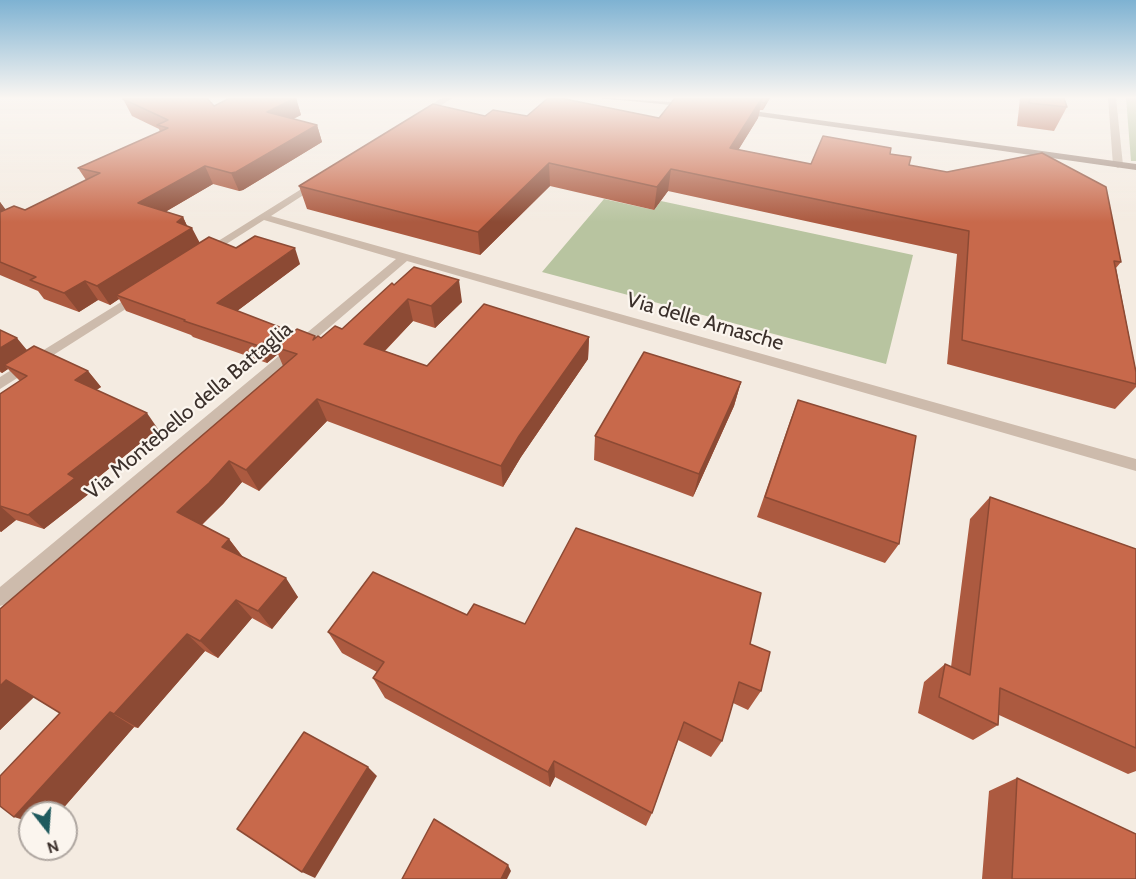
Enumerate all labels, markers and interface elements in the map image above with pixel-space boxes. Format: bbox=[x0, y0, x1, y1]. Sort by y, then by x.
street label: Via delle Arnasche bbox=[623, 288, 787, 356]
street label: Via Montebello della Battaglia bbox=[80, 317, 298, 505]
north arrow bbox=[18, 801, 78, 861]
text: N bbox=[45, 836, 61, 858]

